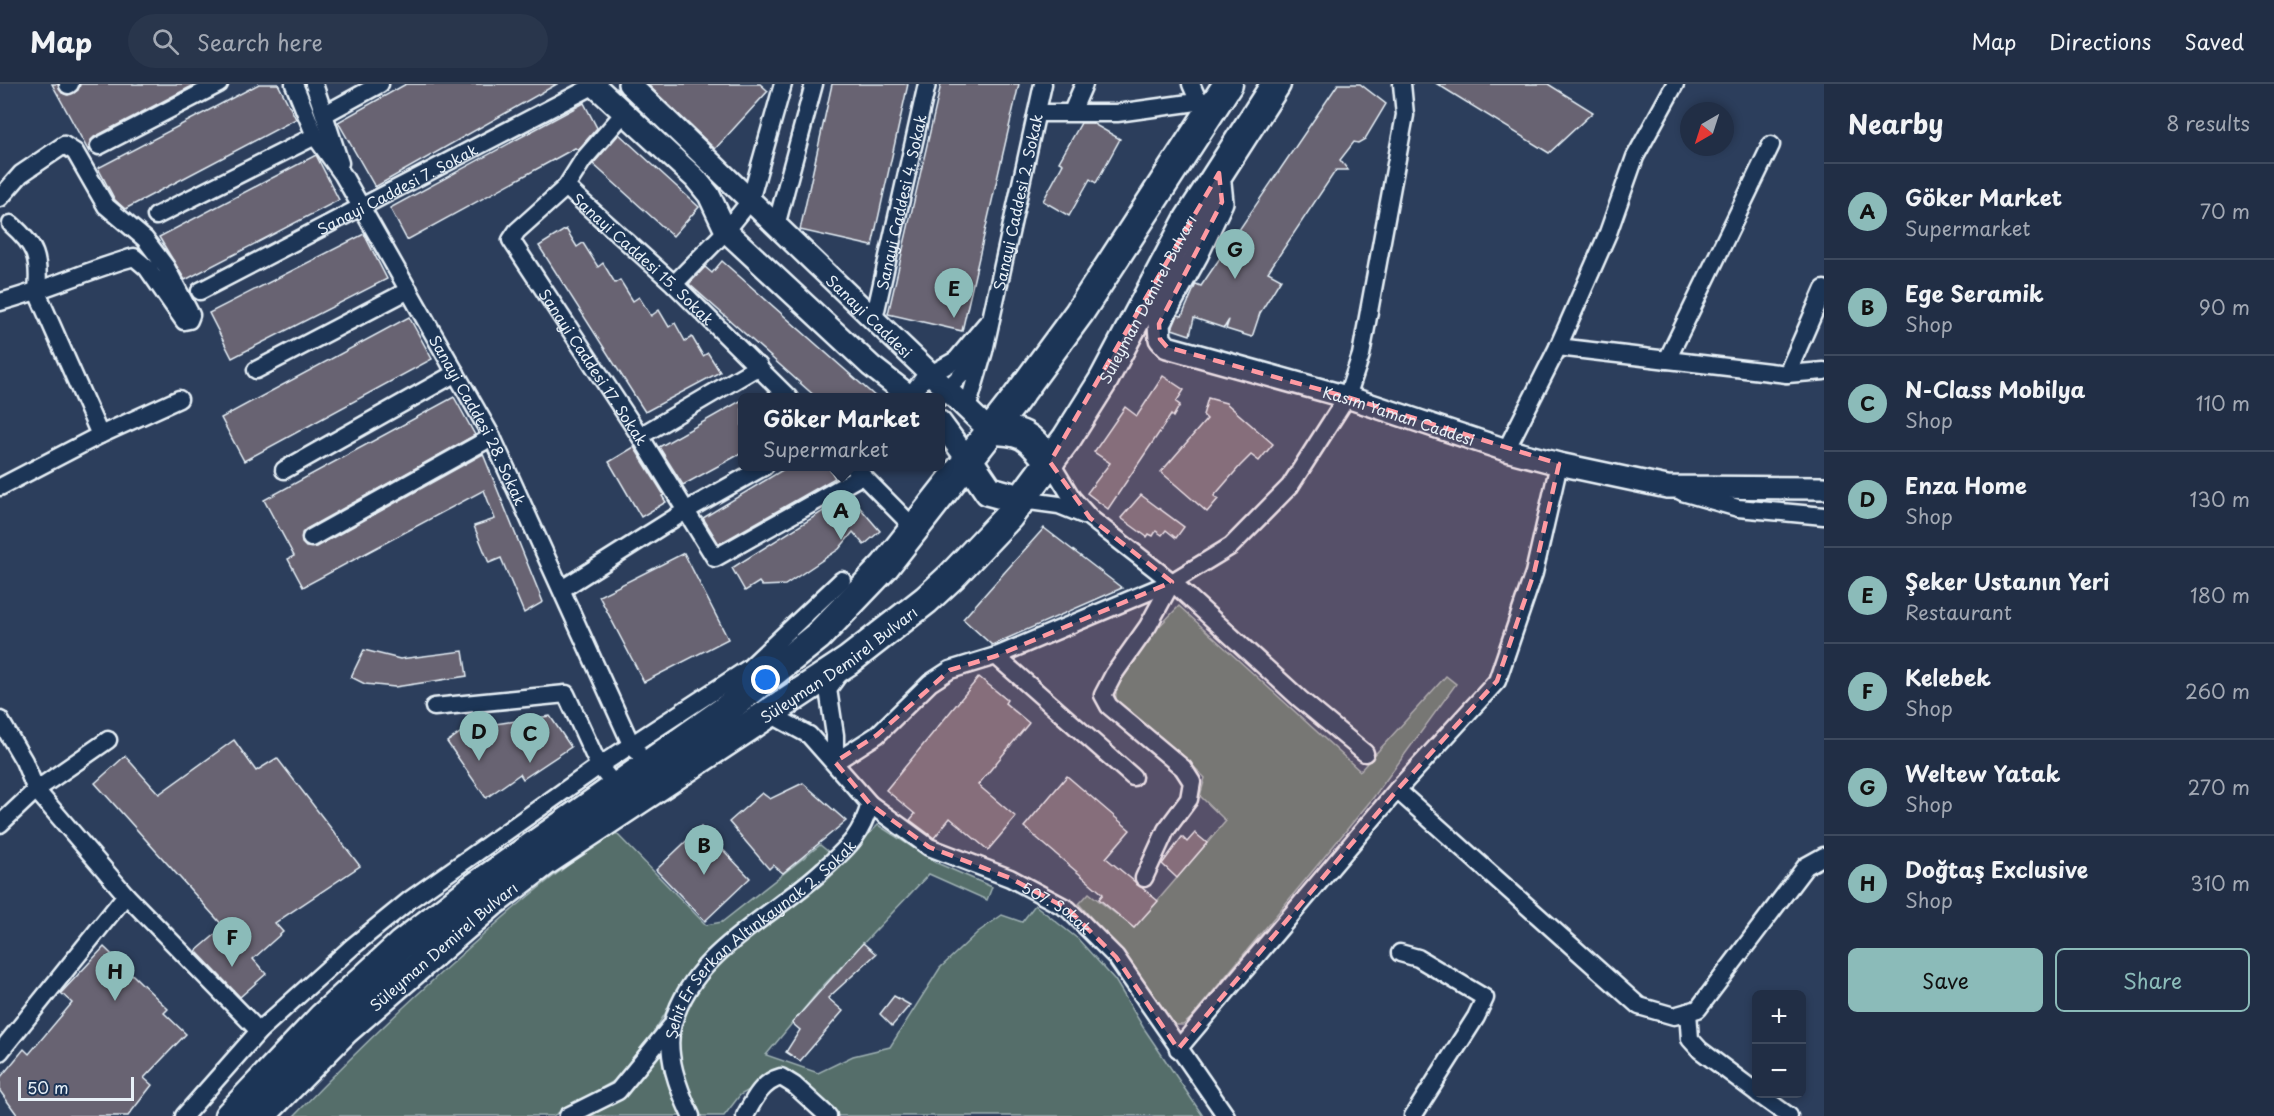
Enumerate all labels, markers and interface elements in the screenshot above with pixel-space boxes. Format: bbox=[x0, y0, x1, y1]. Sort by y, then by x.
search box bbox=[128, 14, 548, 68]
text: Map bbox=[30, 20, 92, 63]
icon: search bbox=[149, 25, 182, 58]
text: Search here bbox=[197, 25, 323, 58]
text: Map bbox=[1971, 25, 2016, 57]
text: Directions bbox=[2049, 25, 2151, 57]
text: Saved bbox=[2184, 25, 2244, 57]
north arrow bbox=[1680, 102, 1734, 156]
text: Nearby bbox=[1848, 104, 1943, 143]
text: 8 results bbox=[2166, 108, 2250, 138]
street label: Sanayi Caddesi 4. Sokak bbox=[869, 111, 931, 292]
street label: Sanayi Caddesi 2. Sokak bbox=[986, 111, 1048, 293]
street label: Sanayi Caddesi 7. Sokak bbox=[313, 137, 481, 240]
text: Göker Market bbox=[1905, 180, 2062, 213]
street label: Sanayi Caddesi 15. Sokak bbox=[567, 186, 720, 330]
text: A bbox=[1860, 196, 1875, 226]
text: 70 m bbox=[2200, 196, 2250, 226]
street label: Süleyman Demirel Bulvarı bbox=[1092, 209, 1201, 387]
text: Supermarket bbox=[1905, 213, 2031, 243]
pin: G bbox=[1216, 230, 1254, 279]
street label: Sanayi Caddesi bbox=[821, 268, 918, 363]
pin: E bbox=[934, 268, 974, 318]
text: Ege Seramik bbox=[1905, 276, 2044, 309]
street label: Sanayi Caddesi 17. Sokak bbox=[534, 283, 654, 450]
text: B bbox=[1861, 292, 1874, 322]
text: 90 m bbox=[2199, 292, 2250, 322]
text: Shop bbox=[1905, 309, 1953, 339]
street label: Sanayi Caddesi 28. Sokak bbox=[424, 330, 533, 509]
text: N-Class Mobilya bbox=[1905, 372, 2085, 405]
street label: Kasım Yaman Caddesi bbox=[1320, 379, 1478, 450]
text: C bbox=[1860, 388, 1875, 418]
text: 110 m bbox=[2196, 388, 2250, 418]
popup bbox=[738, 393, 945, 471]
text: Göker Market bbox=[763, 401, 920, 434]
text: Shop bbox=[1905, 405, 1953, 435]
text: Supermarket bbox=[763, 434, 888, 464]
text: Enza Home bbox=[1905, 468, 2027, 501]
text: D bbox=[1860, 484, 1875, 514]
text: 130 m bbox=[2190, 484, 2250, 514]
pin: A bbox=[822, 490, 860, 540]
text: Shop bbox=[1905, 501, 1953, 531]
text: Şeker Ustanın Yeri bbox=[1905, 564, 2109, 597]
text: E bbox=[1861, 580, 1874, 610]
text: 180 m bbox=[2190, 580, 2250, 610]
text: Restaurant bbox=[1905, 597, 2012, 627]
street label: Süleyman Demirel Bulvarı bbox=[755, 600, 922, 728]
text: Kelebek bbox=[1905, 660, 1991, 693]
your location bbox=[751, 665, 780, 694]
text: F bbox=[1862, 676, 1873, 706]
text: 260 m bbox=[2185, 676, 2250, 706]
text: Shop bbox=[1905, 693, 1953, 723]
pin: D bbox=[460, 712, 498, 761]
pin: C bbox=[510, 714, 550, 763]
text: Weltew Yatak bbox=[1905, 756, 2060, 789]
text: G bbox=[1859, 772, 1876, 802]
text: 270 m bbox=[2187, 772, 2250, 802]
text: Shop bbox=[1905, 789, 1953, 819]
pin: B bbox=[684, 826, 724, 875]
street label: Şehit Er Serkan Altınkaynak 2. Sokak bbox=[659, 834, 861, 1040]
text: Doğtaş Exclusive bbox=[1905, 852, 2088, 885]
text: H bbox=[1860, 868, 1875, 898]
text: 310 m bbox=[2190, 868, 2250, 898]
street label: 507. Sokak bbox=[1018, 875, 1098, 939]
street label: Süleyman Demirel Bulvarı bbox=[364, 876, 522, 1016]
text: Shop bbox=[1905, 885, 1953, 915]
pin: F bbox=[212, 918, 252, 967]
button: Save bbox=[1848, 948, 2043, 1012]
button: Share bbox=[2055, 948, 2250, 1012]
pin: H bbox=[96, 952, 134, 1001]
map controls bbox=[1752, 990, 1806, 1098]
button: + bbox=[1752, 990, 1806, 1044]
button: − bbox=[1752, 1044, 1806, 1098]
scale bar bbox=[18, 1074, 134, 1102]
text: 50 m bbox=[27, 1075, 68, 1099]

